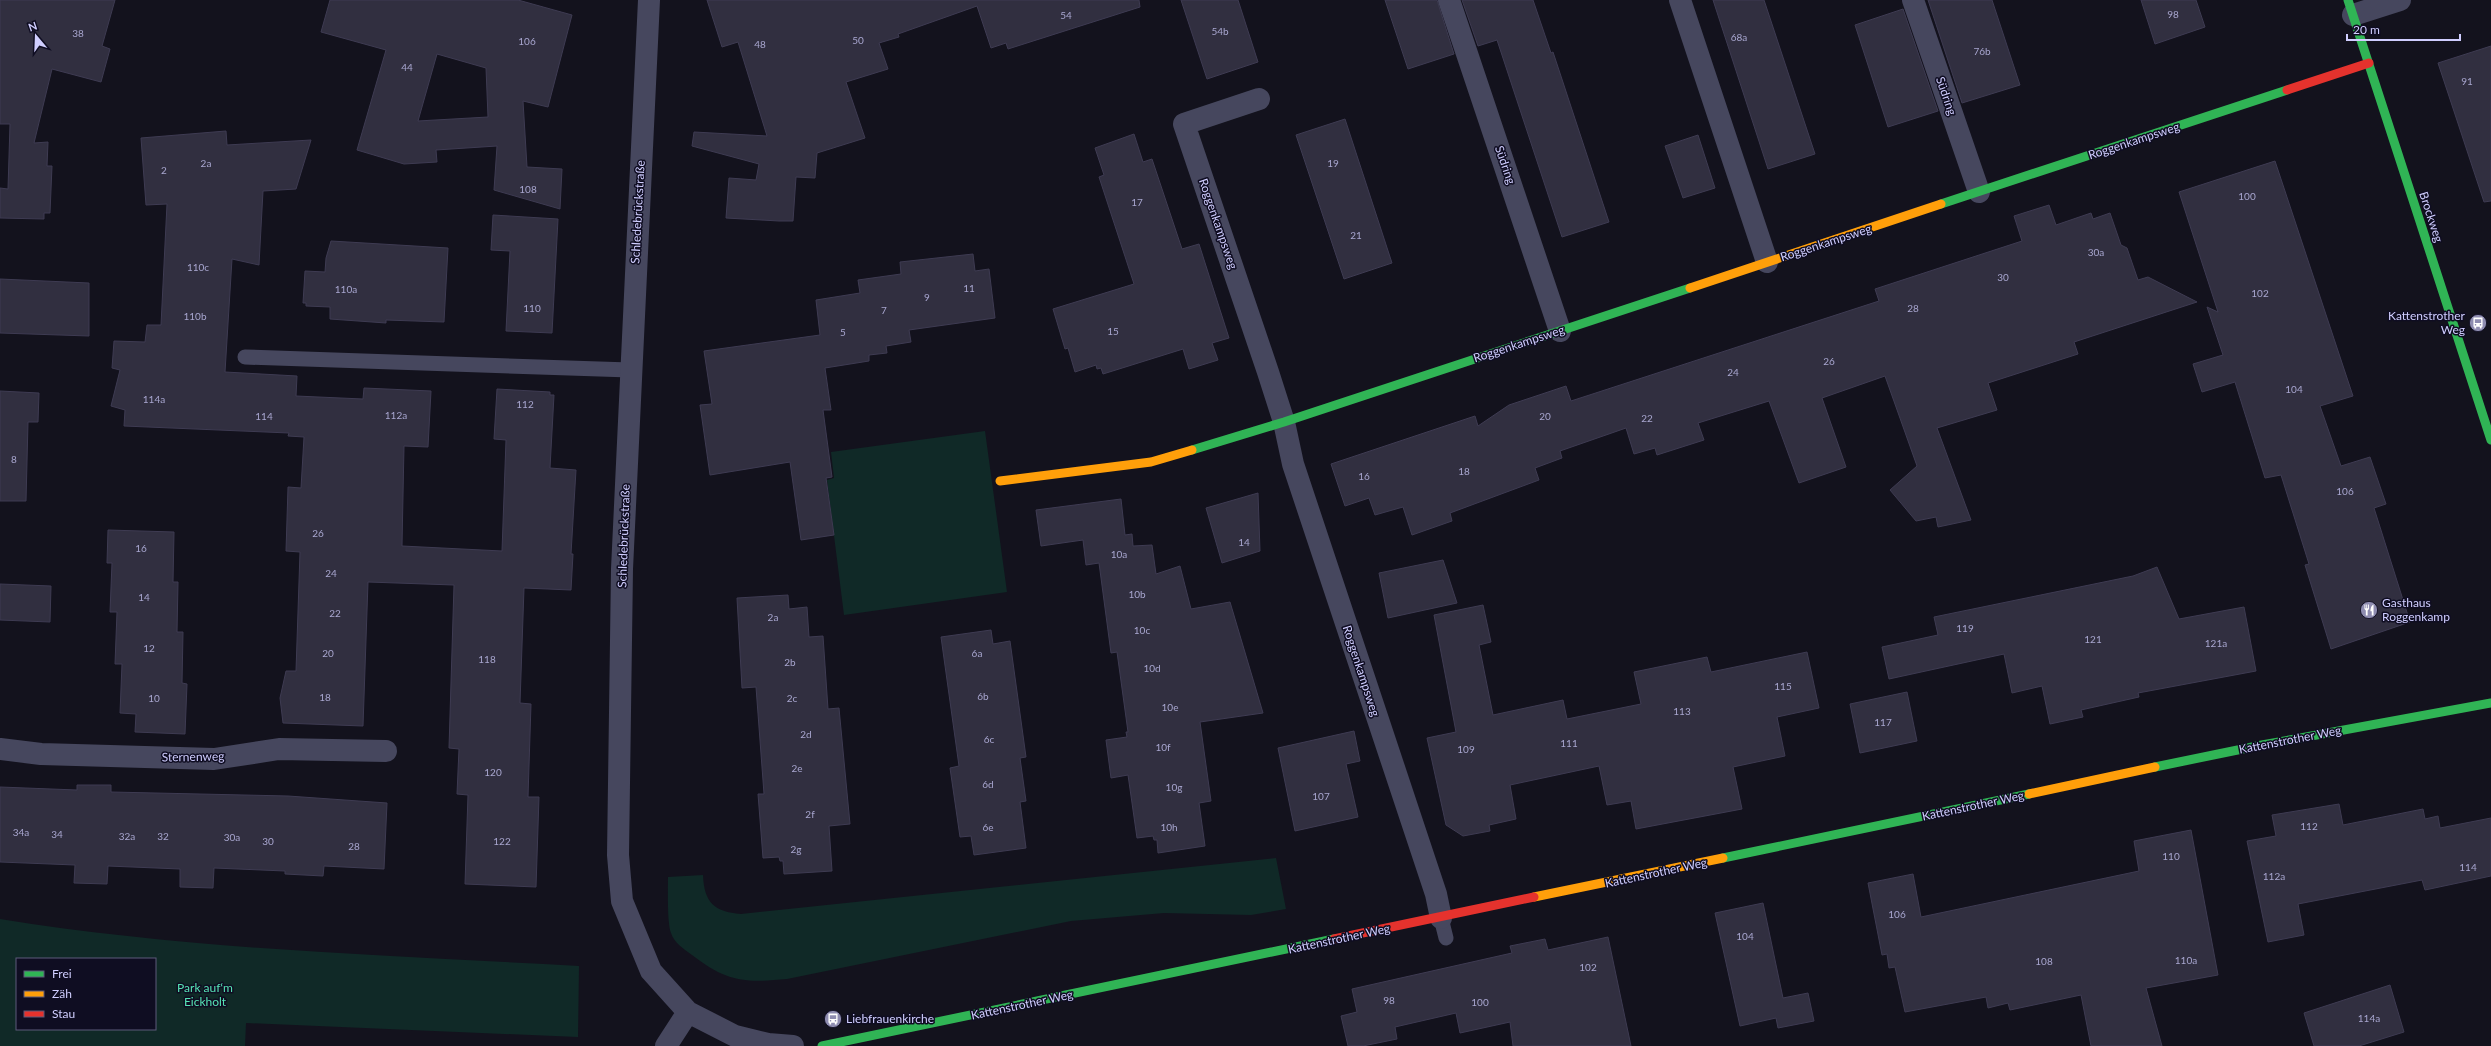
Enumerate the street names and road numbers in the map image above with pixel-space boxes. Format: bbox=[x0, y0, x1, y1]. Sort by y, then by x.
street label: Südring bbox=[1933, 74, 1960, 117]
street label: Roggenkampsweg bbox=[2086, 119, 2181, 162]
street label: Südring bbox=[1492, 143, 1519, 186]
street label: Schledebrückstraße bbox=[627, 160, 648, 264]
street label: Roggenkampsweg bbox=[1196, 176, 1241, 271]
street label: Brockweg bbox=[2416, 190, 2447, 244]
street label: Roggenkampsweg bbox=[1778, 221, 1873, 264]
street label: Roggenkampsweg bbox=[1471, 322, 1566, 365]
street label: Schledebrückstraße bbox=[614, 484, 633, 588]
street label: Roggenkampsweg bbox=[1340, 623, 1383, 718]
street label: Kattenstrother Weg bbox=[2237, 722, 2342, 757]
street label: Sternenweg bbox=[161, 748, 225, 765]
street label: Kattenstrother Weg bbox=[1920, 787, 2025, 824]
street label: Kattenstrother Weg bbox=[1603, 854, 1708, 891]
street label: Kattenstrother Weg bbox=[1286, 920, 1391, 957]
street label: Kattenstrother Weg bbox=[969, 986, 1074, 1023]

